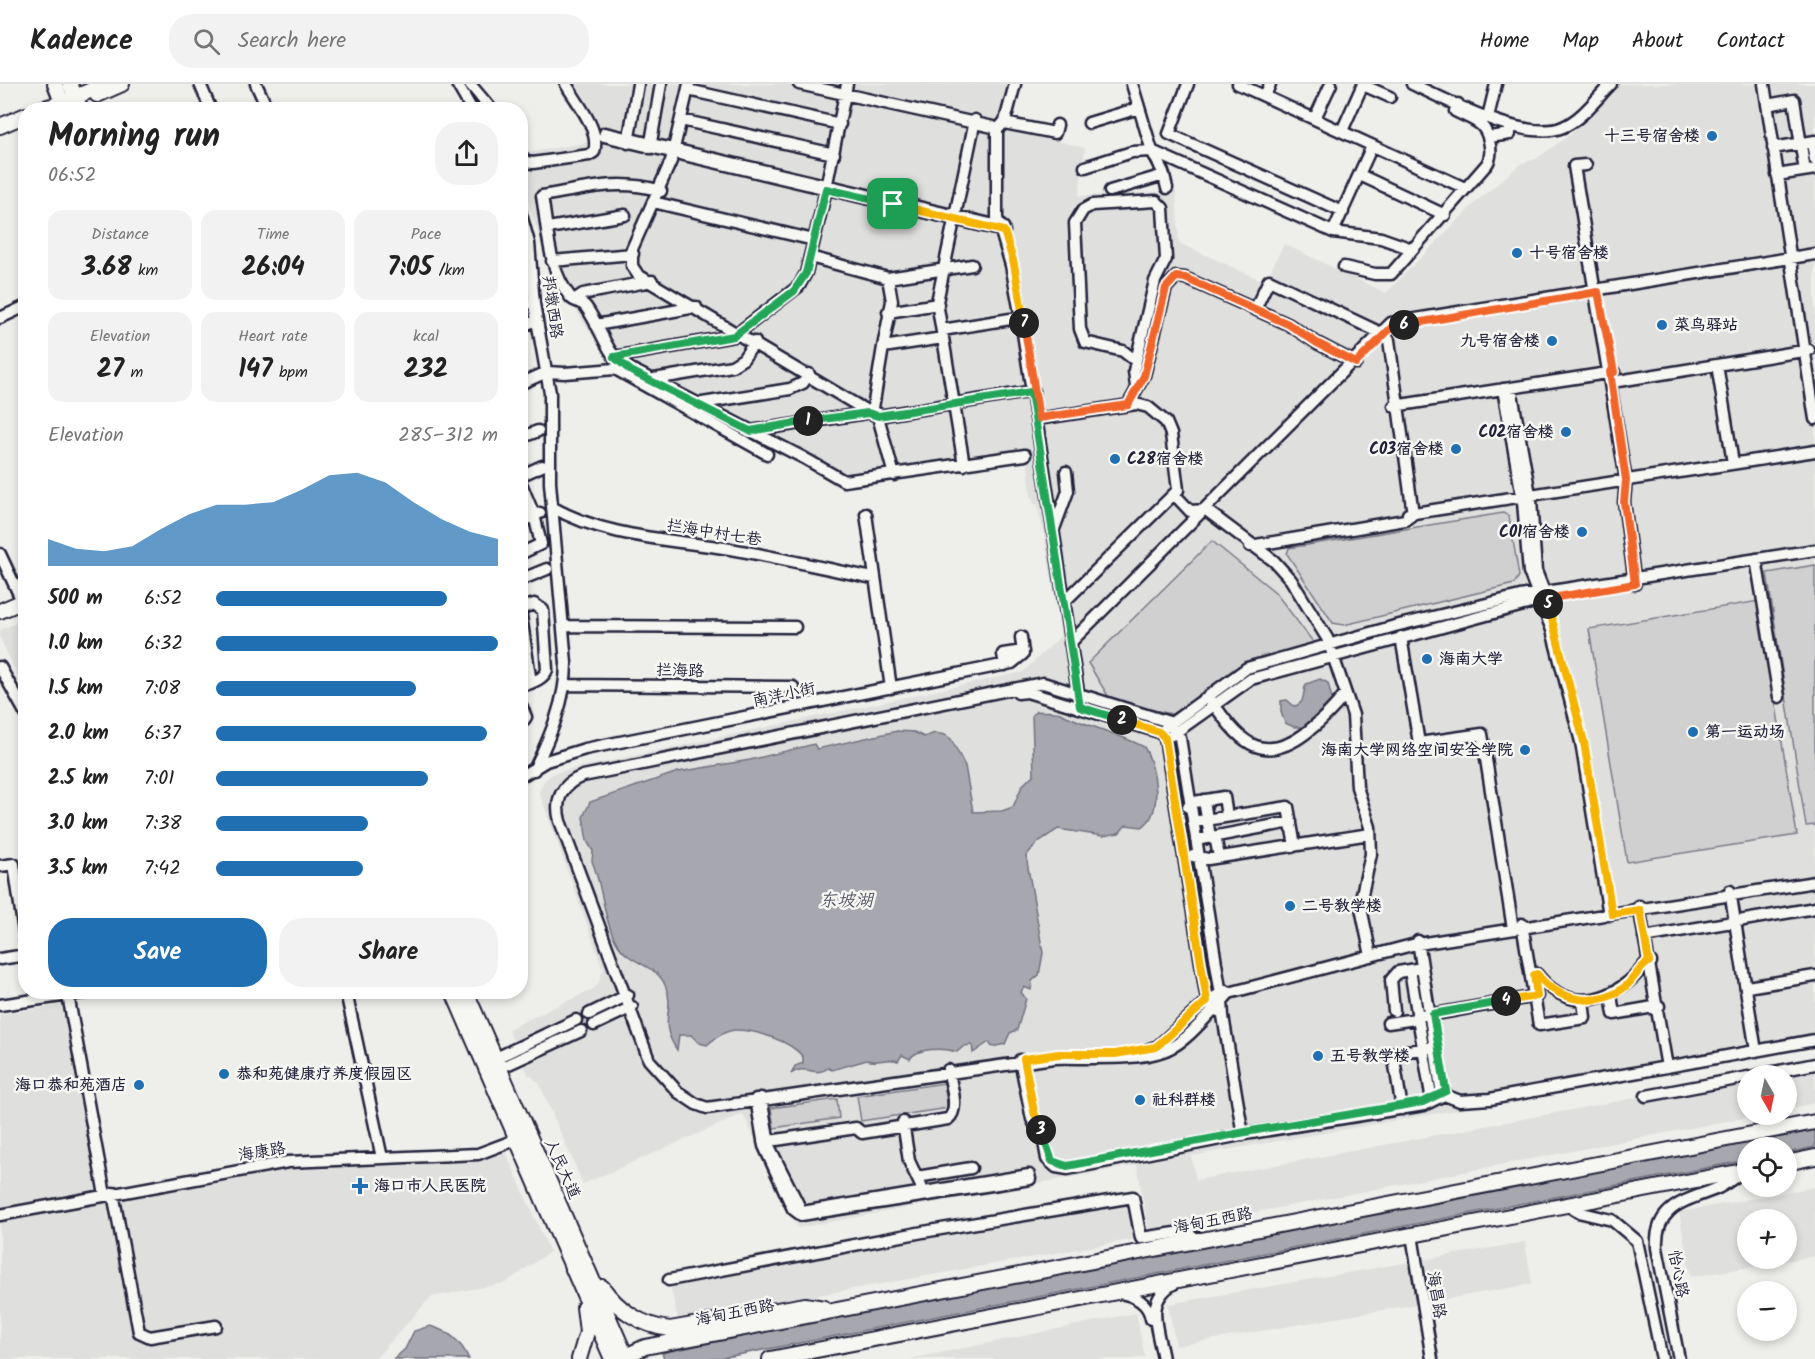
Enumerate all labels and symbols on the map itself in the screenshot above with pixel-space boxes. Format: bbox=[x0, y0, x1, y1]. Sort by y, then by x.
place label: 十三号宿舍楼 bbox=[1604, 124, 1700, 149]
marker: 十三号宿舍楼 bbox=[1705, 129, 1719, 143]
pin bbox=[867, 178, 918, 229]
place label: 十号宿舍楼 bbox=[1529, 241, 1609, 266]
marker: 十号宿舍楼 bbox=[1510, 246, 1524, 260]
street label: 邦墩西路 bbox=[535, 274, 569, 340]
pin: 7 bbox=[1009, 308, 1039, 338]
pin: 6 bbox=[1389, 310, 1419, 340]
place label: 菜鸟驿站 bbox=[1674, 313, 1738, 338]
marker: 菜鸟驿站 bbox=[1655, 318, 1669, 332]
place label: 九号宿舍楼 bbox=[1460, 329, 1540, 354]
marker: 九号宿舍楼 bbox=[1545, 334, 1559, 348]
pin: 1 bbox=[793, 406, 823, 436]
place label: C02宿舍楼 bbox=[1479, 420, 1554, 445]
marker: C02宿舍楼 bbox=[1559, 425, 1573, 439]
place label: C03宿舍楼 bbox=[1369, 437, 1444, 462]
marker: C03宿舍楼 bbox=[1449, 442, 1463, 456]
place label: C28宿舍楼 bbox=[1127, 447, 1204, 472]
marker: C28宿舍楼 bbox=[1108, 452, 1122, 466]
street label: 拦海中村七巷 bbox=[665, 513, 763, 553]
place label: C01宿舍楼 bbox=[1499, 520, 1570, 545]
marker: C01宿舍楼 bbox=[1575, 525, 1589, 539]
pin: 5 bbox=[1533, 589, 1563, 619]
place label: 海南大学 bbox=[1439, 647, 1503, 672]
marker: 海南大学 bbox=[1420, 652, 1434, 666]
street label: 拦海路 bbox=[656, 658, 704, 684]
street label: 南洋小街 bbox=[750, 676, 818, 714]
pin: 2 bbox=[1107, 705, 1137, 735]
place label: 第一运动场 bbox=[1705, 720, 1785, 745]
marker: 第一运动场 bbox=[1686, 725, 1700, 739]
place label: 海南大学网络空间安全学院 bbox=[1321, 738, 1513, 763]
marker: 海南大学网络空间安全学院 bbox=[1518, 743, 1532, 757]
water label: 东坡湖 bbox=[819, 887, 875, 916]
place label: 二号教学楼 bbox=[1302, 894, 1382, 919]
marker: 二号教学楼 bbox=[1283, 899, 1297, 913]
pin: 4 bbox=[1491, 986, 1521, 1016]
place label: 五号教学楼 bbox=[1330, 1044, 1410, 1069]
marker: 五号教学楼 bbox=[1311, 1049, 1325, 1063]
place label: 恭和苑健康疗养度假园区 bbox=[236, 1062, 412, 1087]
north arrow bbox=[1737, 1065, 1797, 1125]
marker: 恭和苑健康疗养度假园区 bbox=[217, 1067, 231, 1081]
place label: 海口恭和苑酒店 bbox=[15, 1073, 127, 1098]
marker: 海口恭和苑酒店 bbox=[132, 1078, 146, 1092]
place label: 社科群楼 bbox=[1152, 1088, 1216, 1113]
marker: 社科群楼 bbox=[1133, 1093, 1147, 1107]
pin: 3 bbox=[1026, 1115, 1056, 1145]
street label: 人民大道 bbox=[538, 1135, 586, 1203]
street label: 海康路 bbox=[236, 1136, 288, 1168]
place label: 海口市人民医院 bbox=[374, 1174, 486, 1199]
marker: 海口市人民医院 bbox=[351, 1177, 369, 1195]
street label: 海甸五西路 bbox=[1171, 1201, 1255, 1241]
street label: 怡心路 bbox=[1661, 1248, 1695, 1300]
street label: 海昌路 bbox=[1420, 1269, 1452, 1321]
street label: 海甸五西路 bbox=[693, 1293, 777, 1333]

